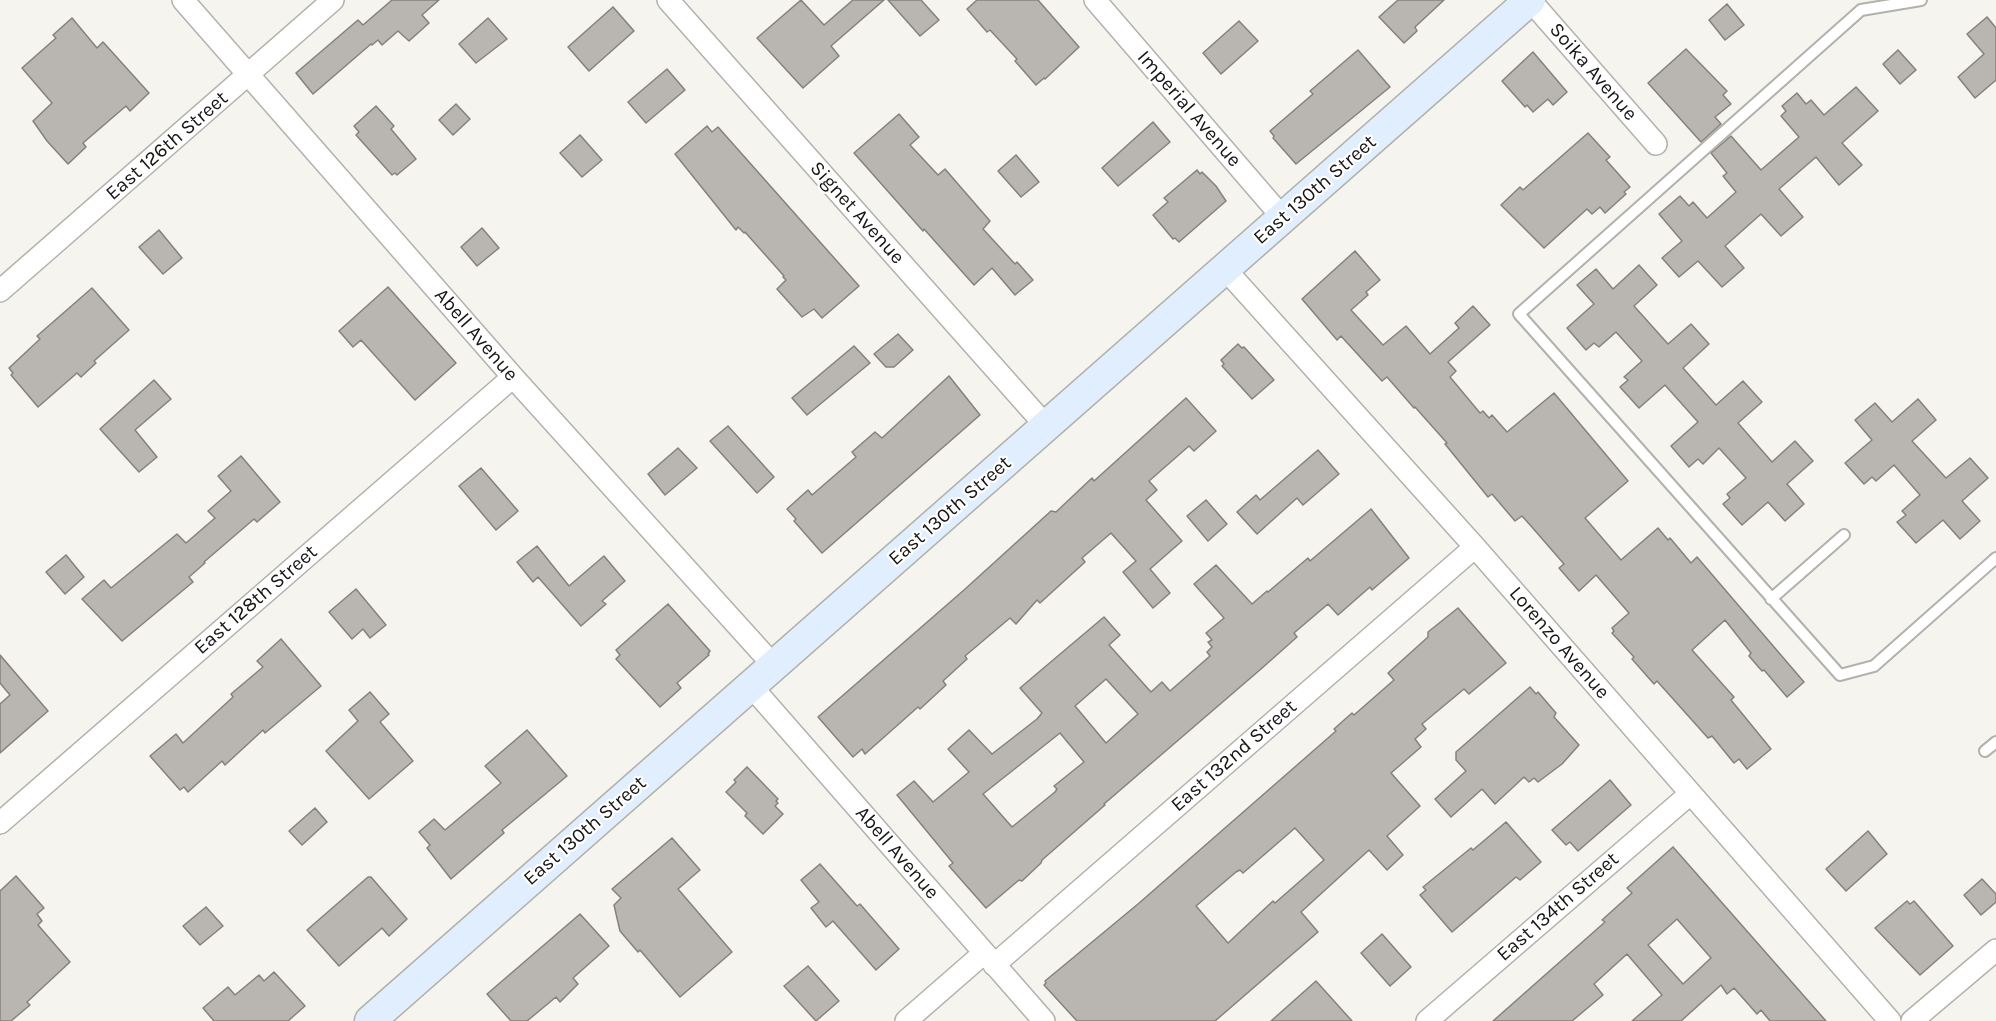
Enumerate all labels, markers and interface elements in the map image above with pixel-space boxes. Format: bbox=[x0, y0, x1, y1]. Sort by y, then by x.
street label: Soika Avenue bbox=[1544, 18, 1642, 126]
street label: Imperial Avenue bbox=[1132, 46, 1246, 172]
street label: East 126th Street bbox=[101, 86, 233, 206]
street label: East 130th Street bbox=[1249, 130, 1381, 250]
street label: Signet Avenue bbox=[805, 157, 909, 269]
street label: Abell Avenue bbox=[429, 284, 523, 386]
street label: East 130th Street bbox=[884, 451, 1016, 571]
street label: East 128th Street bbox=[190, 540, 322, 660]
street label: Lorenzo Avenue bbox=[1504, 582, 1614, 704]
street label: East 132nd Street bbox=[1166, 695, 1302, 817]
street label: East 130th Street bbox=[519, 771, 651, 891]
street label: Abell Avenue bbox=[850, 802, 944, 904]
street label: East 134th Street bbox=[1492, 847, 1624, 967]

